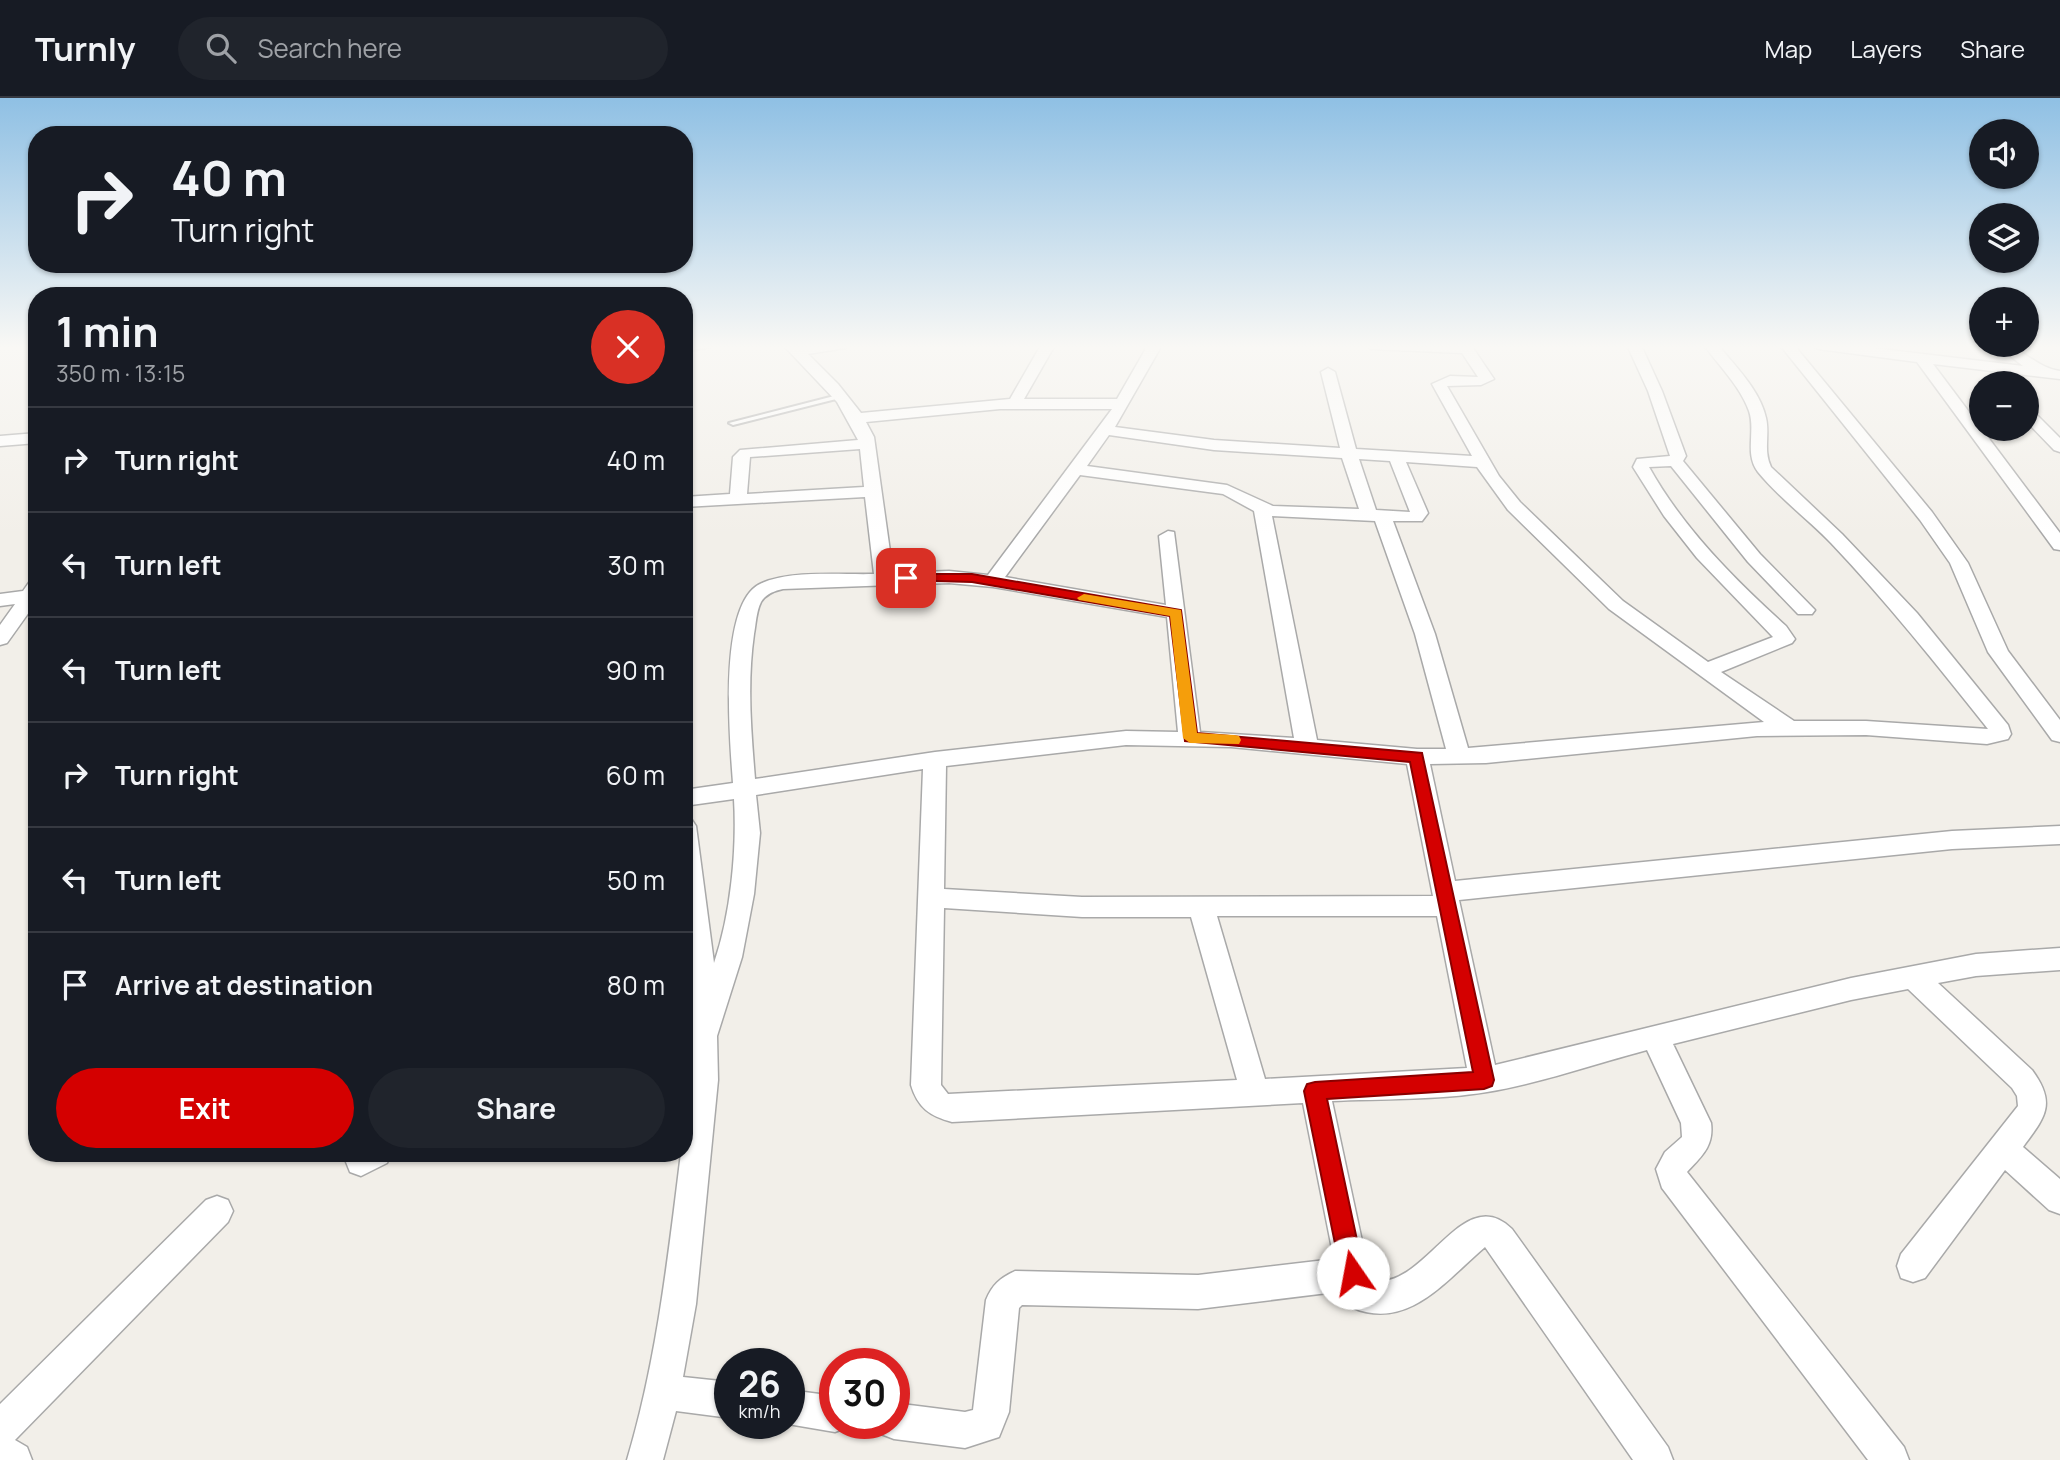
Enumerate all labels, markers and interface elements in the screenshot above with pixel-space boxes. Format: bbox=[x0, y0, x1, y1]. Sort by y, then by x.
search box bbox=[178, 17, 668, 80]
text: Turnly bbox=[35, 26, 136, 71]
icon: search bbox=[202, 29, 240, 67]
text: Search here bbox=[258, 30, 402, 66]
text: Map bbox=[1765, 32, 1812, 65]
text: Layers bbox=[1850, 32, 1922, 65]
text: Share bbox=[1960, 32, 2025, 65]
map controls bbox=[1969, 119, 2039, 441]
button: sound bbox=[1969, 119, 2039, 189]
text: 40 m bbox=[171, 144, 287, 211]
icon: right bbox=[56, 154, 147, 245]
button: layers bbox=[1969, 203, 2039, 273]
text: Turn right bbox=[171, 208, 314, 252]
button: + bbox=[1969, 287, 2039, 357]
text: 1 min bbox=[56, 302, 159, 360]
button: close bbox=[591, 310, 665, 384]
text: 350 m · 13:15 bbox=[56, 357, 185, 389]
button: − bbox=[1969, 371, 2039, 441]
icon: right bbox=[56, 441, 94, 479]
text: Turn right bbox=[115, 442, 239, 478]
text: 40 m bbox=[607, 442, 665, 478]
icon: left bbox=[56, 546, 94, 584]
text: Turn left bbox=[115, 547, 222, 583]
text: 30 m bbox=[608, 547, 665, 583]
pin bbox=[876, 548, 936, 608]
icon: arrive bbox=[887, 559, 925, 597]
icon: left bbox=[56, 651, 94, 689]
text: Turn left bbox=[115, 652, 222, 688]
text: 90 m bbox=[606, 652, 665, 688]
icon: right bbox=[56, 756, 94, 794]
text: Turn right bbox=[115, 757, 239, 793]
text: 60 m bbox=[606, 757, 665, 793]
icon: left bbox=[56, 861, 94, 899]
text: Turn left bbox=[115, 862, 222, 898]
text: 50 m bbox=[607, 862, 665, 898]
icon: arrive bbox=[56, 966, 94, 1004]
text: Arrive at destination bbox=[115, 967, 373, 1003]
text: 80 m bbox=[607, 967, 665, 1003]
button: Exit bbox=[56, 1068, 354, 1148]
button: Share bbox=[368, 1068, 665, 1148]
position arrow bbox=[1316, 1236, 1390, 1310]
speed limit sign: 30 bbox=[819, 1348, 910, 1439]
text: 26 bbox=[738, 1360, 781, 1408]
text: km/h bbox=[739, 1399, 780, 1423]

